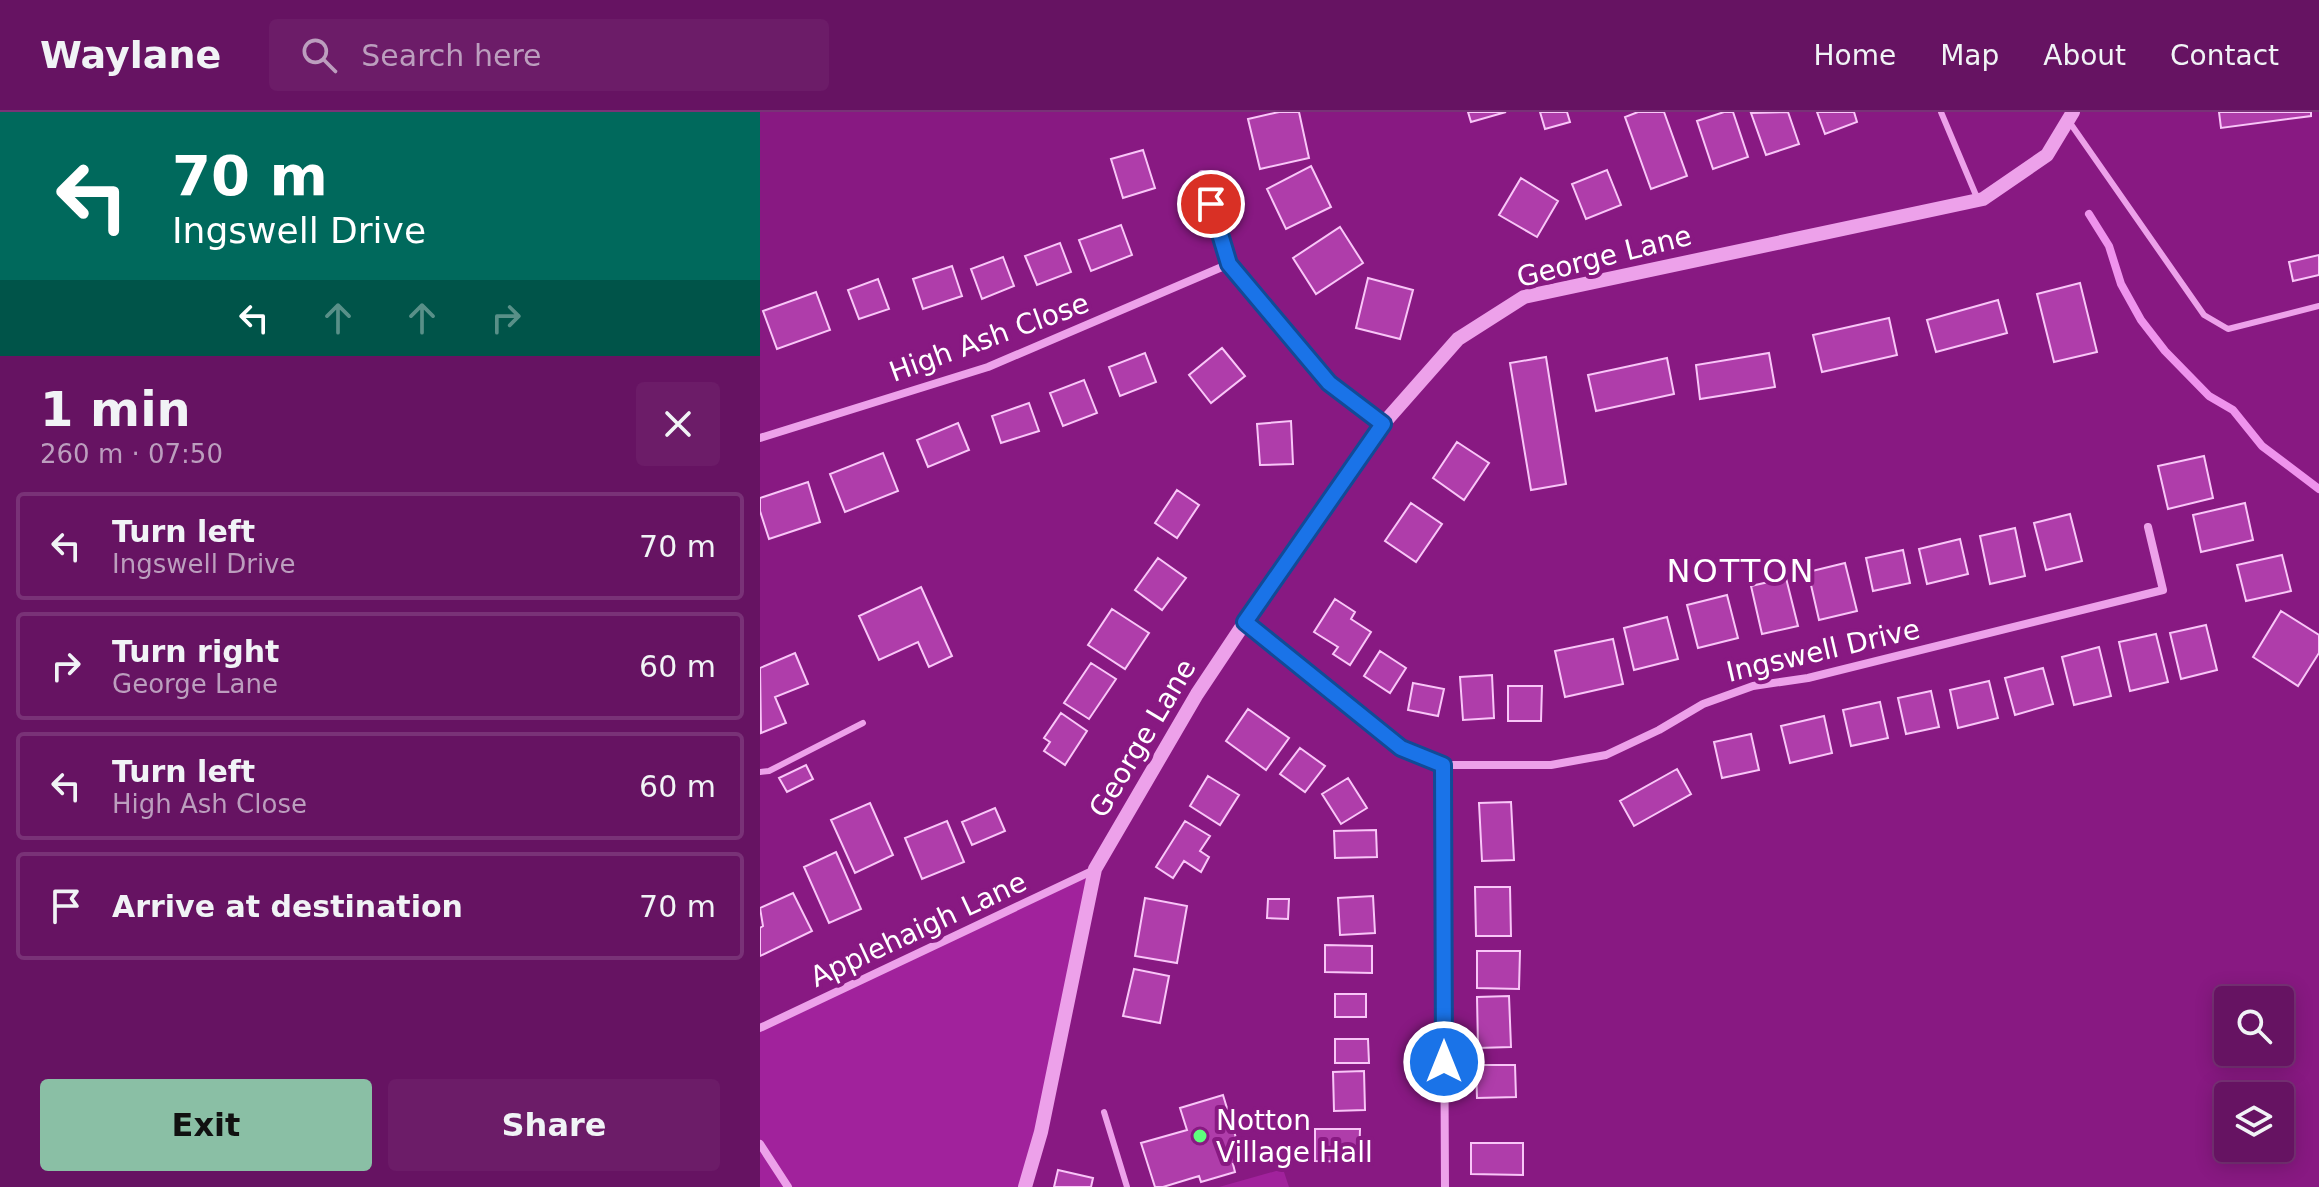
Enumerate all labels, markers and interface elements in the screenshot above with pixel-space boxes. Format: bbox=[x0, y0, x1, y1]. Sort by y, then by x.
search box bbox=[269, 19, 829, 91]
text: Waylane bbox=[40, 33, 221, 77]
icon: search bbox=[297, 33, 341, 77]
text: Search here bbox=[361, 38, 542, 73]
text: Home bbox=[1813, 39, 1896, 72]
text: Map bbox=[1940, 39, 1999, 72]
text: About bbox=[2043, 39, 2126, 72]
text: Contact bbox=[2170, 39, 2279, 72]
text: 70 m bbox=[172, 143, 328, 208]
icon: left bbox=[40, 144, 144, 248]
pin bbox=[1177, 170, 1245, 238]
icon: arrive bbox=[1189, 182, 1233, 226]
text: Ingswell Drive bbox=[172, 210, 426, 251]
street label: George Lane bbox=[1513, 219, 1695, 294]
street label: High Ash Close bbox=[885, 286, 1093, 389]
icon: left bbox=[232, 296, 276, 340]
icon: ahead bbox=[316, 296, 360, 340]
icon: ahead bbox=[400, 296, 444, 340]
icon: right bbox=[484, 296, 528, 340]
text: 1 min bbox=[40, 381, 191, 437]
button: close bbox=[636, 382, 720, 466]
text: 260 m · 07:50 bbox=[40, 439, 223, 469]
text: Turn left bbox=[112, 514, 255, 549]
icon: left bbox=[44, 524, 88, 568]
text: 70 m bbox=[639, 529, 716, 564]
text: Ingswell Drive bbox=[112, 549, 296, 579]
district label: NOTTON bbox=[1667, 552, 1815, 590]
street label: Ingswell Drive bbox=[1723, 612, 1923, 689]
text: Turn right bbox=[112, 634, 279, 669]
icon: right bbox=[44, 644, 88, 688]
text: 60 m bbox=[639, 649, 716, 684]
street label: George Lane bbox=[1082, 653, 1203, 823]
text: George Lane bbox=[112, 669, 278, 699]
text: Turn left bbox=[112, 754, 255, 789]
icon: left bbox=[44, 764, 88, 808]
text: 60 m bbox=[639, 769, 716, 804]
text: High Ash Close bbox=[112, 789, 307, 819]
street label: Applehaigh Lane bbox=[805, 865, 1031, 994]
icon: arrive bbox=[44, 884, 88, 928]
text: Arrive at destination bbox=[112, 889, 463, 924]
text: 70 m bbox=[639, 889, 716, 924]
map controls bbox=[2214, 986, 2294, 1162]
button: search bbox=[2214, 986, 2294, 1066]
position arrow bbox=[1402, 1020, 1486, 1104]
button: Exit bbox=[40, 1079, 372, 1171]
button: Share bbox=[388, 1079, 720, 1171]
button: layers bbox=[2214, 1082, 2294, 1162]
place label: Notton Village Hall bbox=[1216, 1104, 1373, 1169]
marker: Notton Village Hall bbox=[1191, 1127, 1209, 1145]

